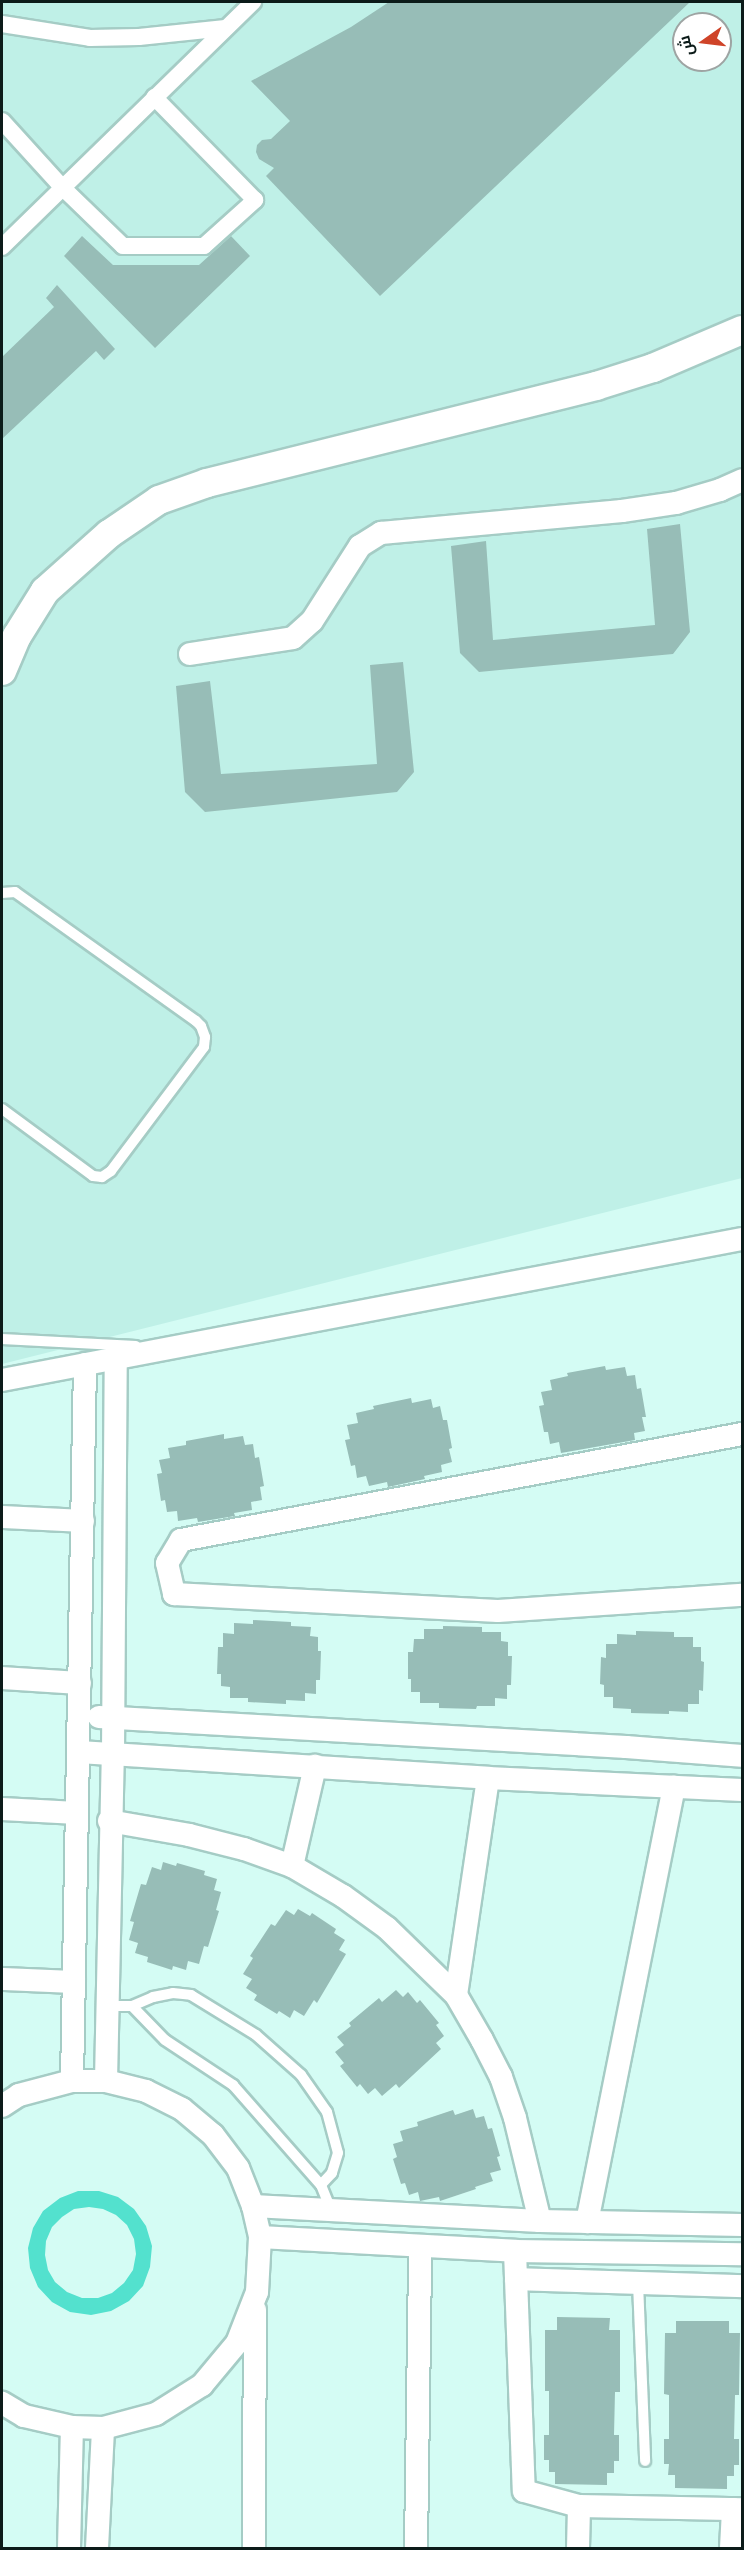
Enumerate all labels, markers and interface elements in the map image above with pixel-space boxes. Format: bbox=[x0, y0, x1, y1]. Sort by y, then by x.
north arrow bbox=[672, 12, 732, 72]
text: ش bbox=[674, 33, 699, 58]

